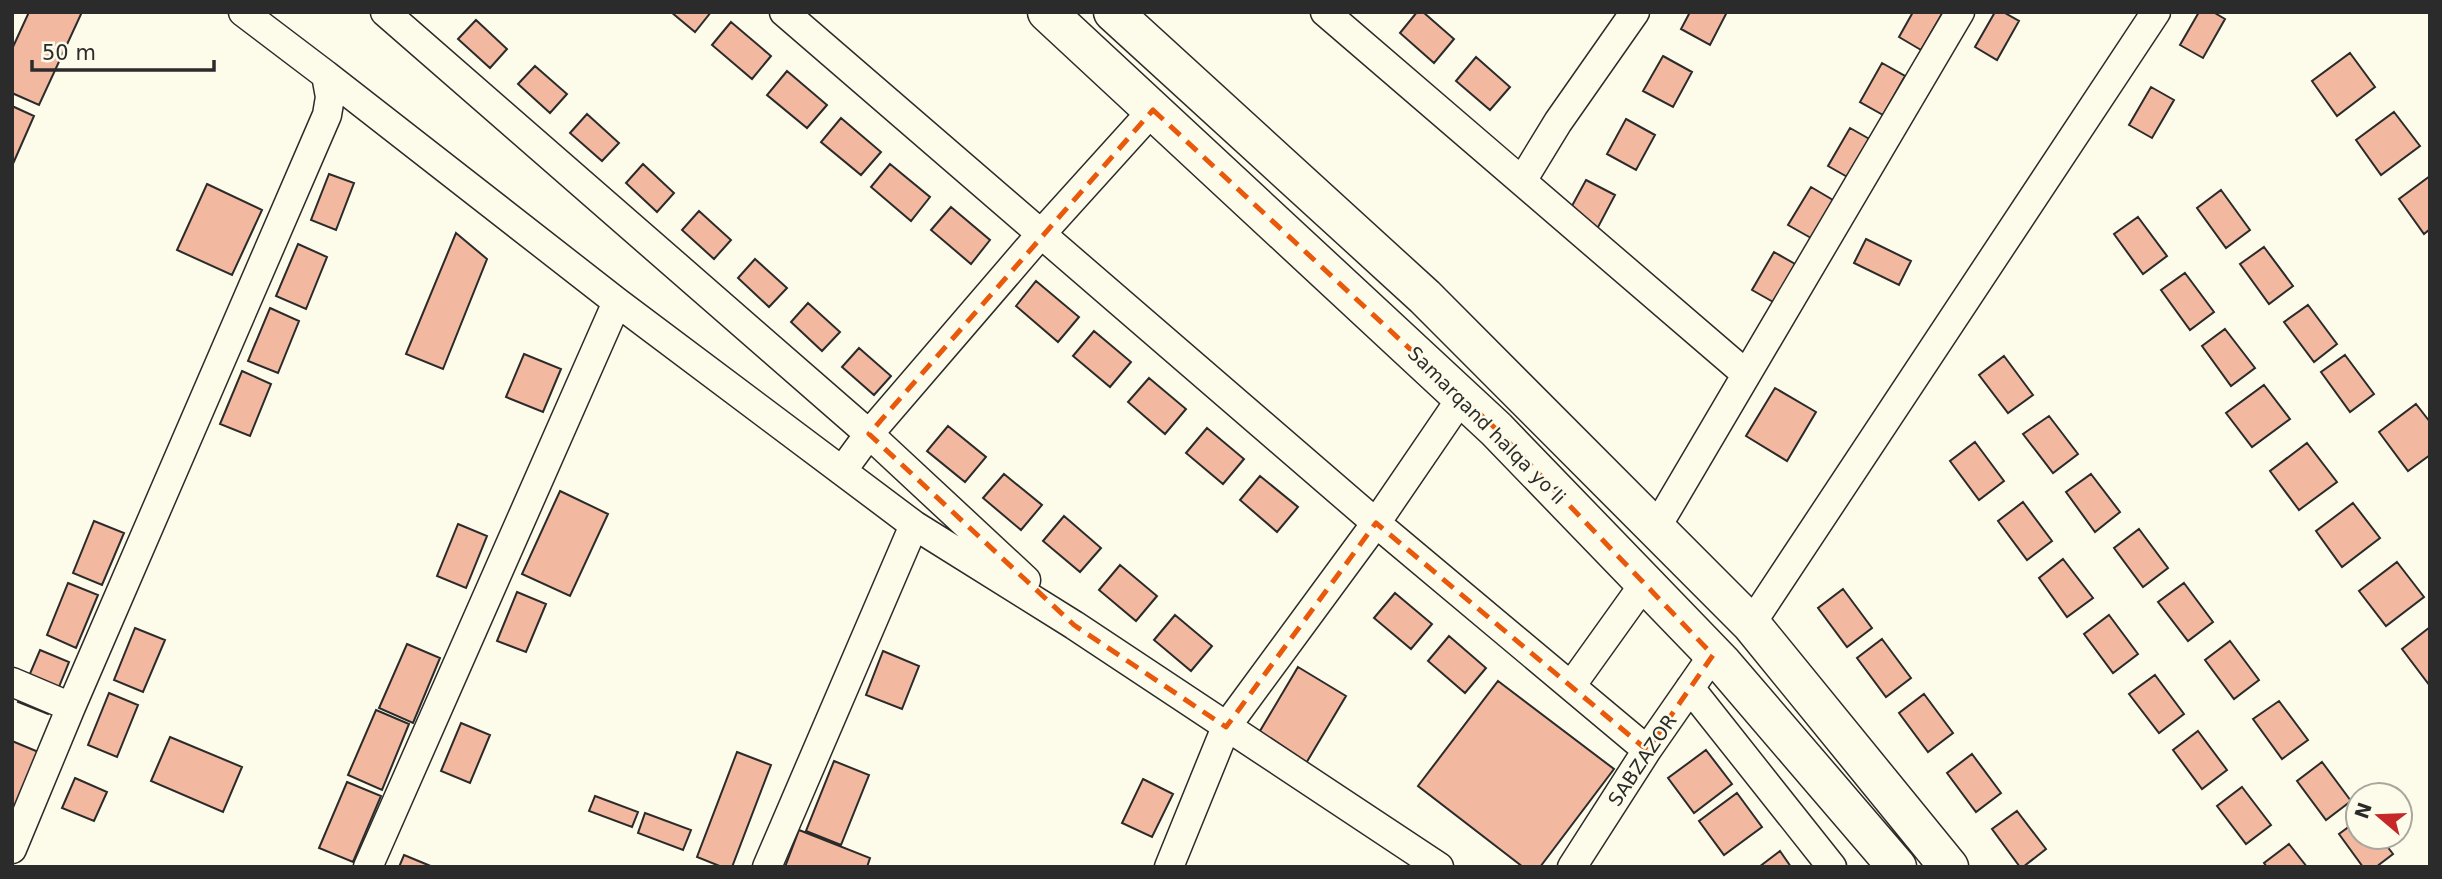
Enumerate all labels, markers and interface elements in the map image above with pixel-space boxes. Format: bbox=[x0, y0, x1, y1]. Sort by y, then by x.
scale bar bbox=[32, 28, 214, 72]
text: 50 m bbox=[42, 41, 96, 65]
street label: Samarqand halqa yoʻli bbox=[1404, 342, 1570, 508]
street label: SABZAZOR bbox=[1603, 710, 1681, 810]
north arrow bbox=[2344, 781, 2414, 851]
text: N bbox=[2350, 799, 2376, 822]

